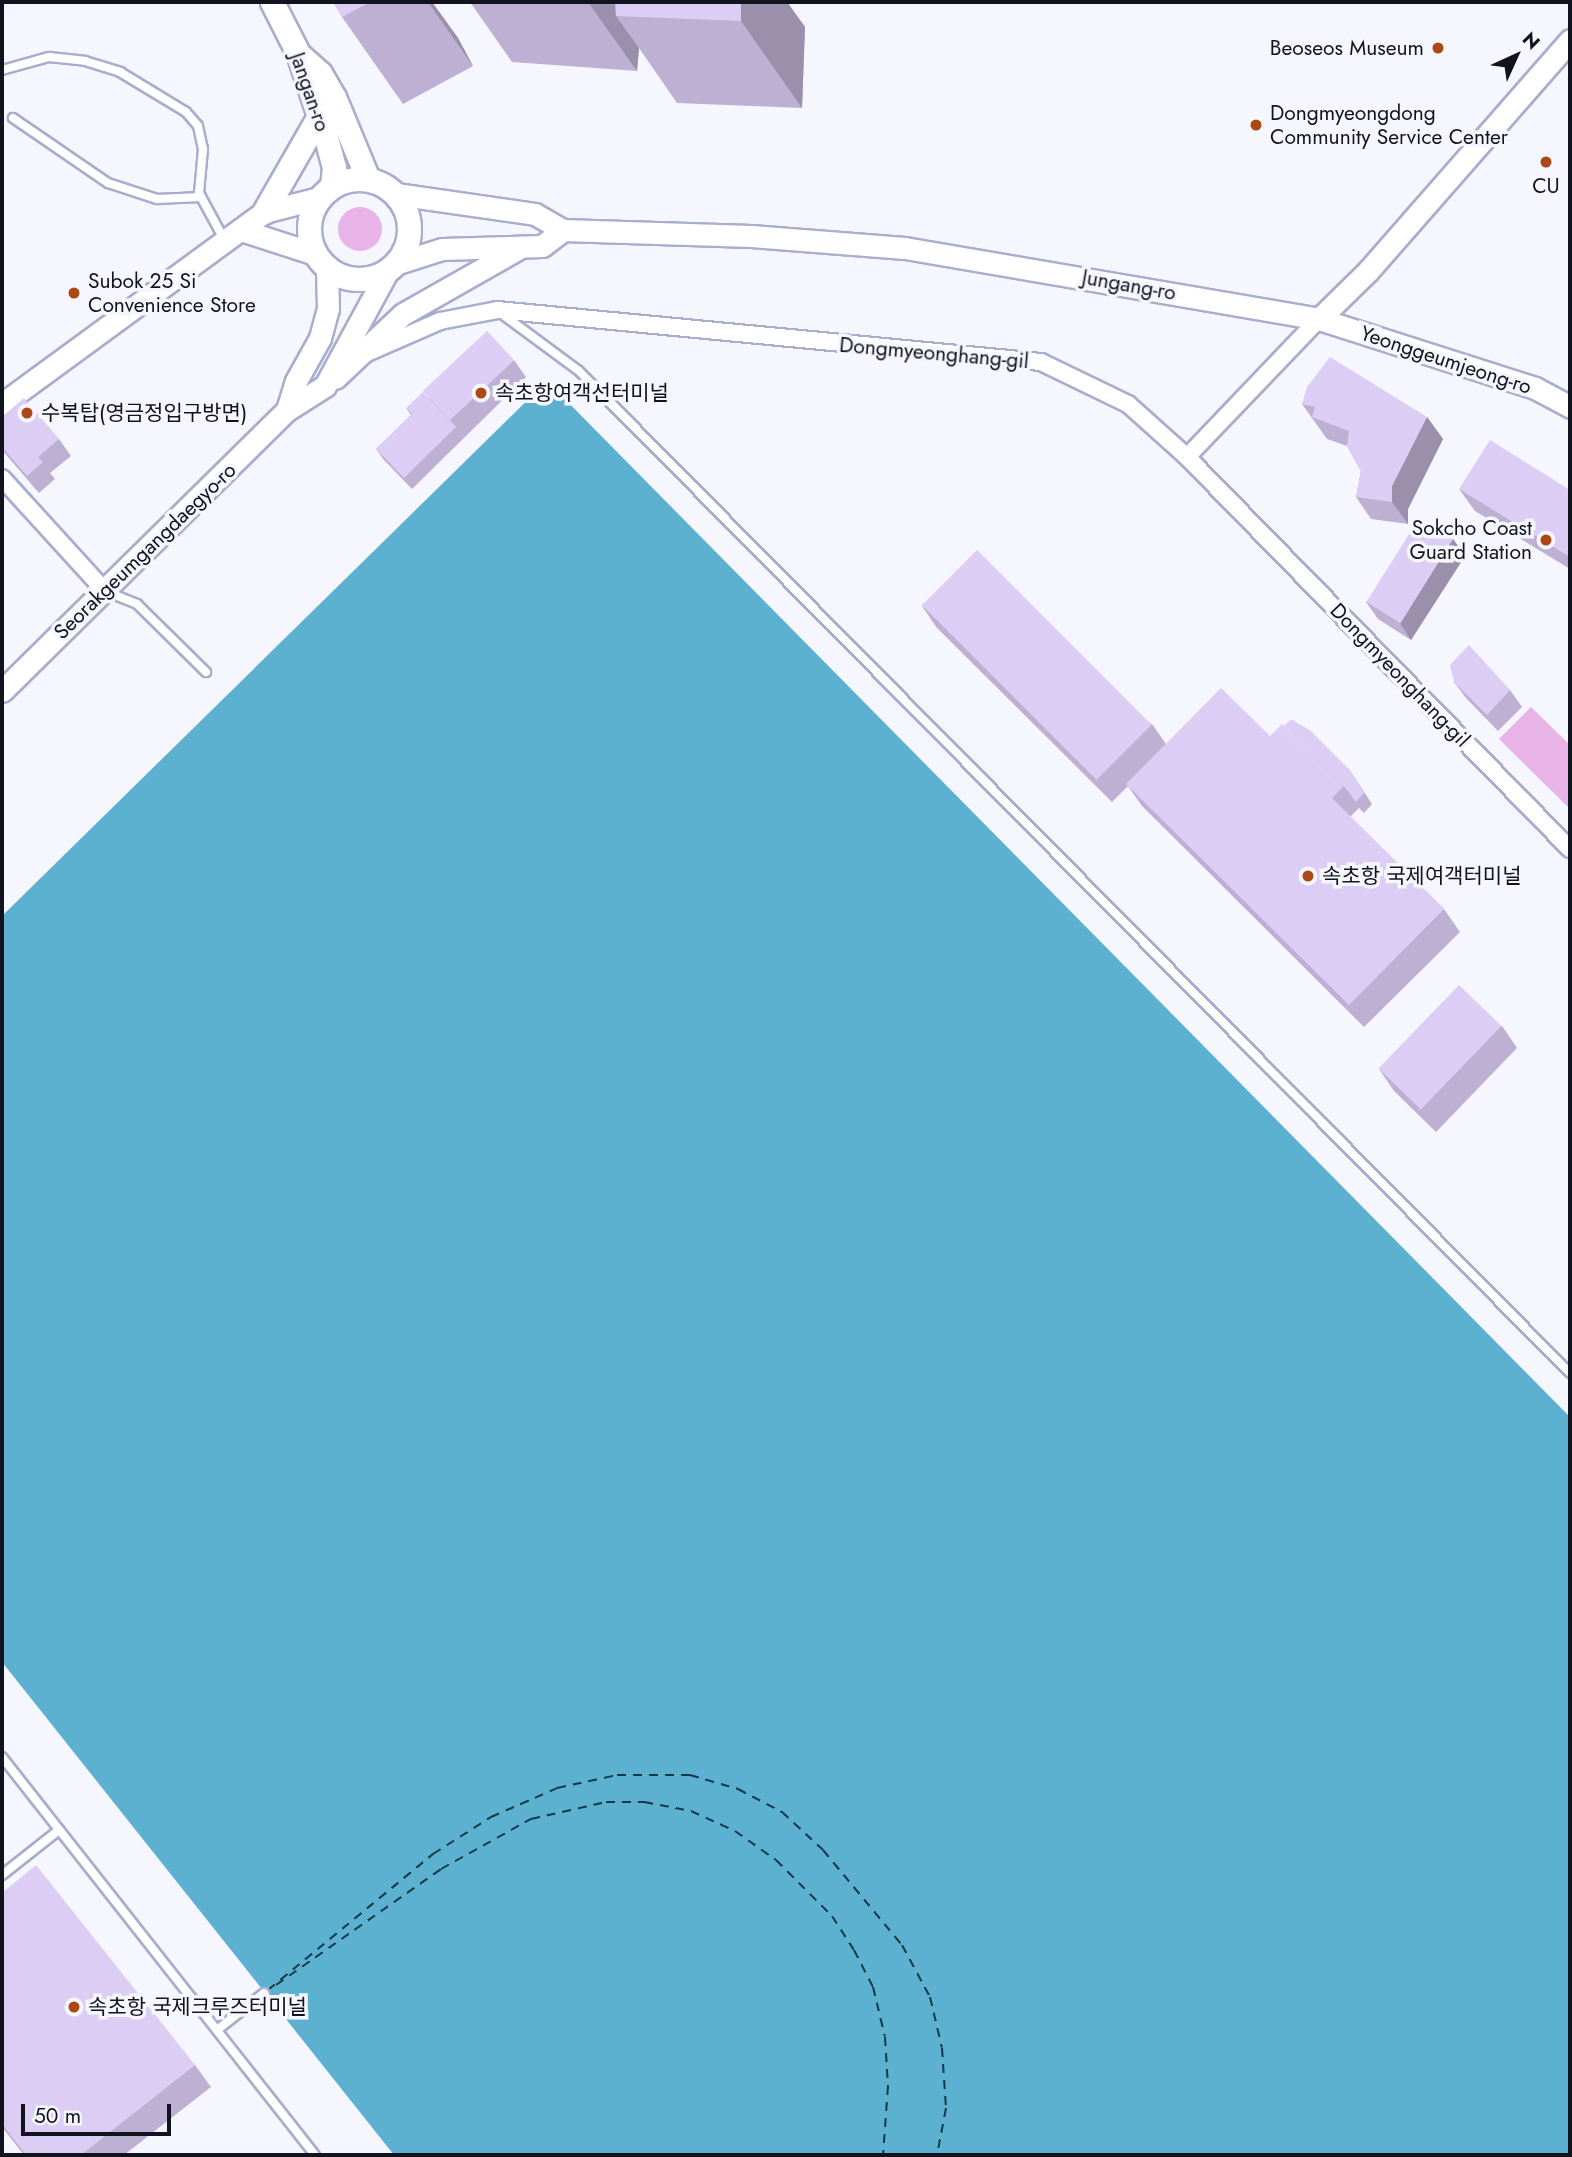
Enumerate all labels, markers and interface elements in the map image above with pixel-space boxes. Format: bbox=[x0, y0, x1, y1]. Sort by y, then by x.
north arrow bbox=[1481, 21, 1551, 91]
text: N bbox=[1516, 26, 1546, 56]
place label: Beoseos Museum bbox=[1270, 35, 1424, 61]
marker: Beoseos Museum bbox=[1430, 40, 1446, 56]
street label: Jangan-ro bbox=[285, 49, 335, 135]
place label: Dongmyeongdong Community Service Center bbox=[1270, 100, 1508, 150]
marker: Dongmyeongdong Community Service Center bbox=[1248, 117, 1264, 133]
marker: CU bbox=[1538, 154, 1554, 170]
place label: CU bbox=[1532, 173, 1560, 199]
street label: Jungang-ro bbox=[1080, 264, 1178, 306]
place label: Subok 25 Si Convenience Store bbox=[88, 268, 256, 318]
marker: Subok 25 Si Convenience Store bbox=[66, 285, 82, 301]
street label: Yeonggeumjeong-ro bbox=[1357, 320, 1535, 400]
street label: Dongmyeonghang-gil bbox=[838, 332, 1030, 374]
place label: 속초항여객선터미널 bbox=[495, 380, 669, 406]
marker: 속초항여객선터미널 bbox=[473, 385, 489, 401]
place label: 수복탑(영금정입구방면) bbox=[41, 400, 247, 426]
marker: 수복탑(영금정입구방면) bbox=[19, 405, 35, 421]
street label: Seorakgeumgangdaegyo-ro bbox=[49, 457, 241, 645]
place label: Sokcho Coast Guard Station bbox=[1409, 515, 1532, 565]
marker: Sokcho Coast Guard Station bbox=[1538, 532, 1554, 548]
street label: Dongmyeonghang-gil bbox=[1325, 598, 1475, 752]
place label: 속초항 국제여객터미널 bbox=[1322, 863, 1521, 889]
marker: 속초항 국제여객터미널 bbox=[1300, 868, 1316, 884]
place label: 속초항 국제크루즈터미널 bbox=[88, 1994, 307, 2020]
marker: 속초항 국제크루즈터미널 bbox=[66, 1999, 82, 2015]
scale bar bbox=[24, 2090, 175, 2134]
text: 50 m bbox=[34, 2101, 81, 2131]

